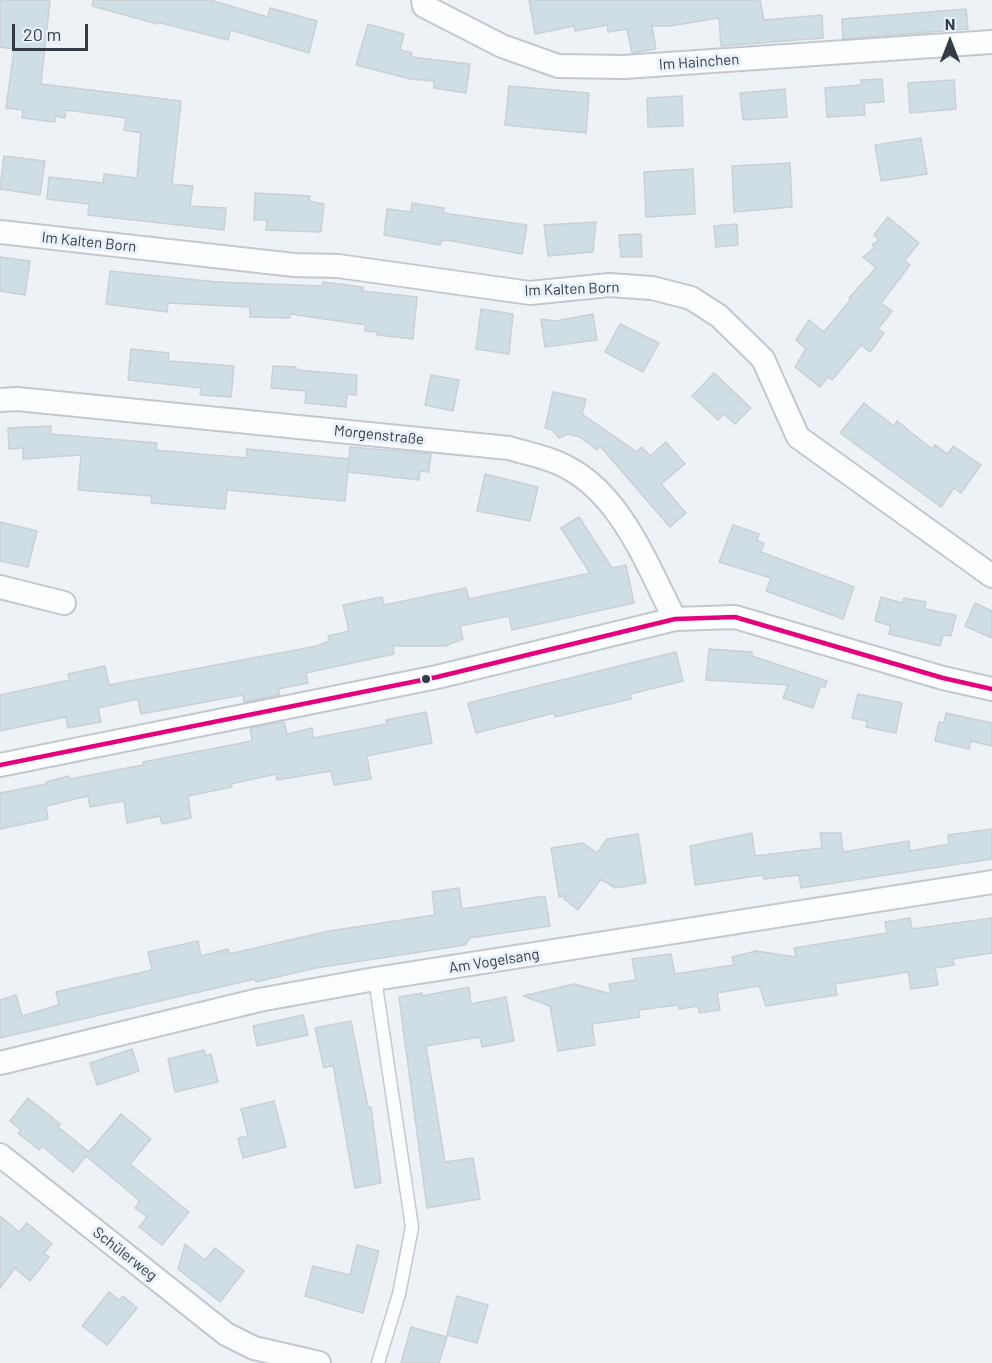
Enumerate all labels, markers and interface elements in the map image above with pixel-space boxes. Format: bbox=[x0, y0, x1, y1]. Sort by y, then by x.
scale bar bbox=[15, 12, 92, 50]
north arrow bbox=[920, 12, 980, 72]
text: N bbox=[945, 14, 955, 33]
text: 20 m bbox=[23, 23, 61, 45]
street label: Im Hainchen bbox=[658, 50, 740, 74]
street label: Im Kalten Born bbox=[41, 228, 137, 256]
street label: Im Kalten Born bbox=[524, 278, 620, 300]
street label: Morgenstraße bbox=[333, 421, 425, 449]
unlabelled marker bbox=[420, 673, 432, 685]
street label: Am Vogelsang bbox=[448, 945, 540, 977]
street label: Schülerweg bbox=[89, 1223, 161, 1285]

